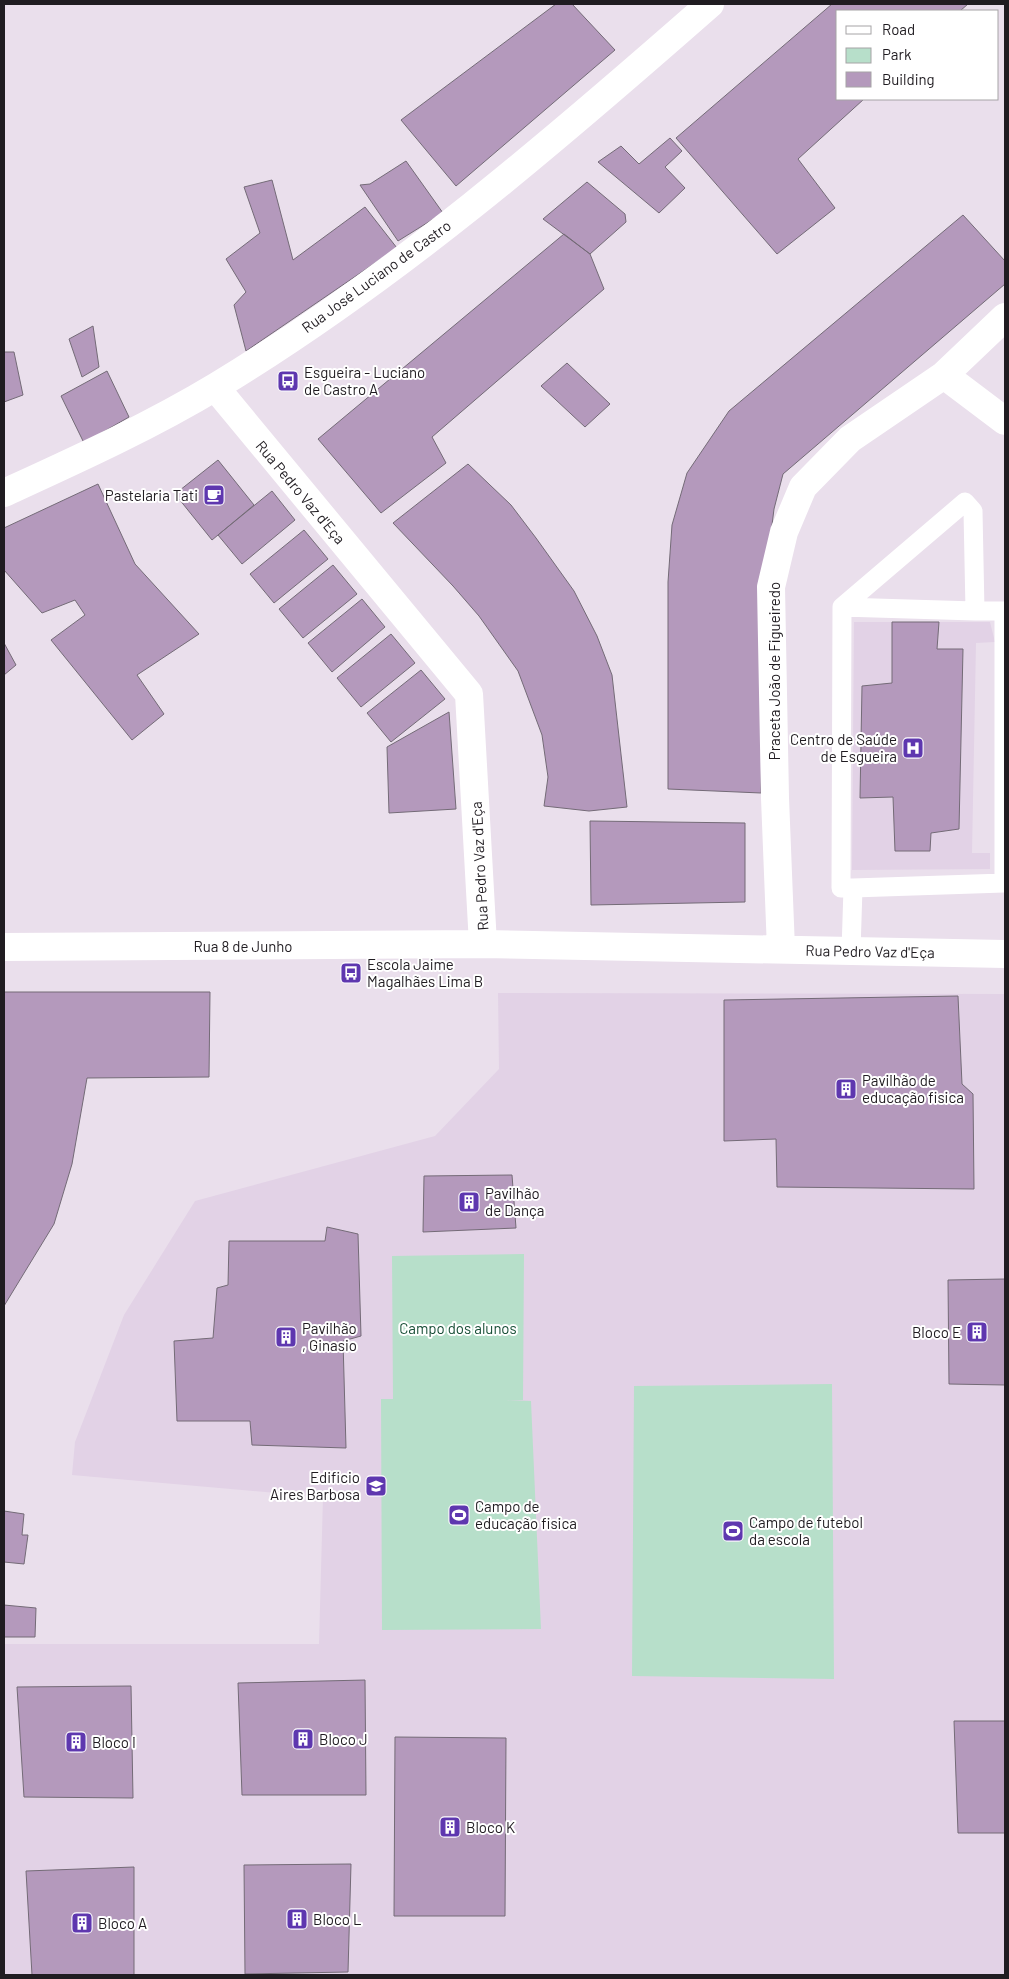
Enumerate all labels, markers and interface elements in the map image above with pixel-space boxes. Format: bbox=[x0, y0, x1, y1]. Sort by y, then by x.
legend bbox=[836, 10, 999, 100]
text: Road bbox=[882, 20, 915, 38]
text: Park bbox=[882, 45, 912, 63]
text: Building bbox=[882, 70, 935, 88]
street label: Rua José Luciano de Castro bbox=[298, 216, 454, 336]
place label: Esgueira - Luciano de Castro A bbox=[304, 363, 425, 398]
bus stop icon: Esgueira - Luciano de Castro A bbox=[276, 369, 300, 393]
street label: Rua Pedro Vaz d'Eça bbox=[253, 437, 349, 547]
cafe icon: Pastelaria Tati bbox=[202, 483, 226, 507]
place label: Pastelaria Tati bbox=[105, 486, 198, 504]
street label: Praceta João de Figueiredo bbox=[765, 582, 783, 760]
place label: Centro de Saúde de Esgueira bbox=[790, 730, 897, 765]
hospital icon: Centro de Saúde de Esgueira bbox=[901, 736, 925, 760]
street label: Rua Pedro Vaz d'Eça bbox=[467, 801, 491, 931]
street label: Rua 8 de Junho bbox=[194, 937, 292, 955]
street label: Rua Pedro Vaz d'Eça bbox=[805, 941, 935, 961]
place label: Escola Jaime Magalhães Lima B bbox=[367, 955, 483, 990]
bus stop icon: Escola Jaime Magalhães Lima B bbox=[339, 961, 363, 985]
place label: Pavilhão de educação fisica bbox=[862, 1071, 964, 1106]
building icon: Pavilhão de educação fisica bbox=[834, 1077, 858, 1101]
place label: Pavilhão de Dança bbox=[485, 1184, 544, 1219]
building icon: Pavilhão de Dança bbox=[457, 1190, 481, 1214]
place label: Pavilhão , Ginasio bbox=[302, 1319, 357, 1354]
park label: Campo dos alunos bbox=[399, 1319, 517, 1337]
building icon: Bloco E bbox=[965, 1320, 989, 1344]
place label: Bloco E bbox=[912, 1323, 961, 1341]
building icon: Pavilhão , Ginasio bbox=[274, 1325, 298, 1349]
place label: Edificio Aires Barbosa bbox=[270, 1468, 360, 1503]
school or university icon: Edificio Aires Barbosa bbox=[364, 1474, 388, 1498]
place label: Campo de educação fisica bbox=[475, 1497, 577, 1532]
sports icon: Campo de educação fisica bbox=[447, 1503, 471, 1527]
place label: Campo de futebol da escola bbox=[749, 1513, 863, 1548]
sports icon: Campo de futebol da escola bbox=[721, 1519, 745, 1543]
building icon: Bloco J bbox=[291, 1727, 315, 1751]
building icon: Bloco I bbox=[64, 1730, 88, 1754]
place label: Bloco J bbox=[319, 1730, 368, 1748]
place label: Bloco I bbox=[92, 1733, 136, 1751]
building icon: Bloco K bbox=[438, 1815, 462, 1839]
place label: Bloco K bbox=[466, 1818, 515, 1836]
building icon: Bloco L bbox=[285, 1907, 309, 1931]
place label: Bloco L bbox=[313, 1910, 361, 1928]
building icon: Bloco A bbox=[70, 1911, 94, 1935]
place label: Bloco A bbox=[98, 1914, 147, 1932]

